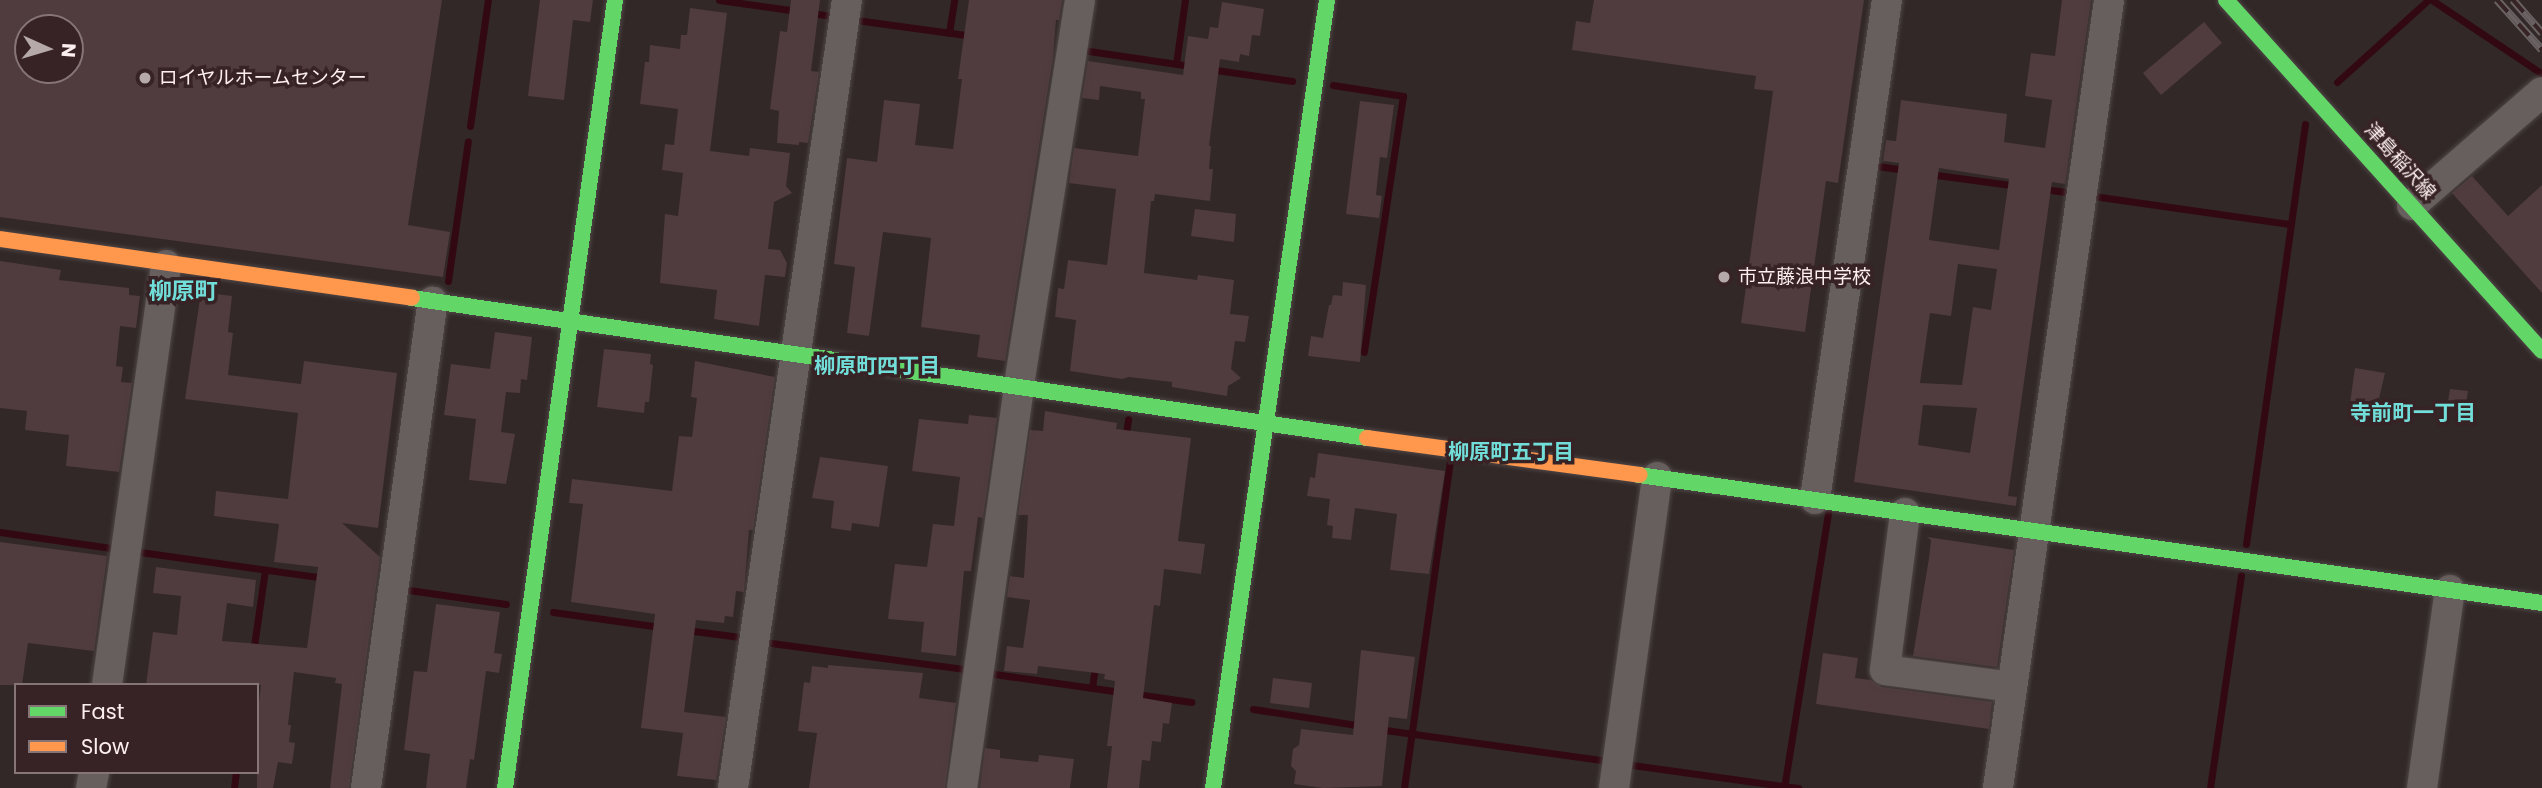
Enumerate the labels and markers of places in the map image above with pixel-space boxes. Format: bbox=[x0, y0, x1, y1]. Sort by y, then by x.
place label: ロイヤルホームセンター bbox=[159, 67, 368, 89]
marker: ロイヤルホームセンター bbox=[137, 70, 153, 86]
place label: 市立藤浪中学校 bbox=[1738, 266, 1871, 288]
marker: 市立藤浪中学校 bbox=[1716, 269, 1732, 285]

